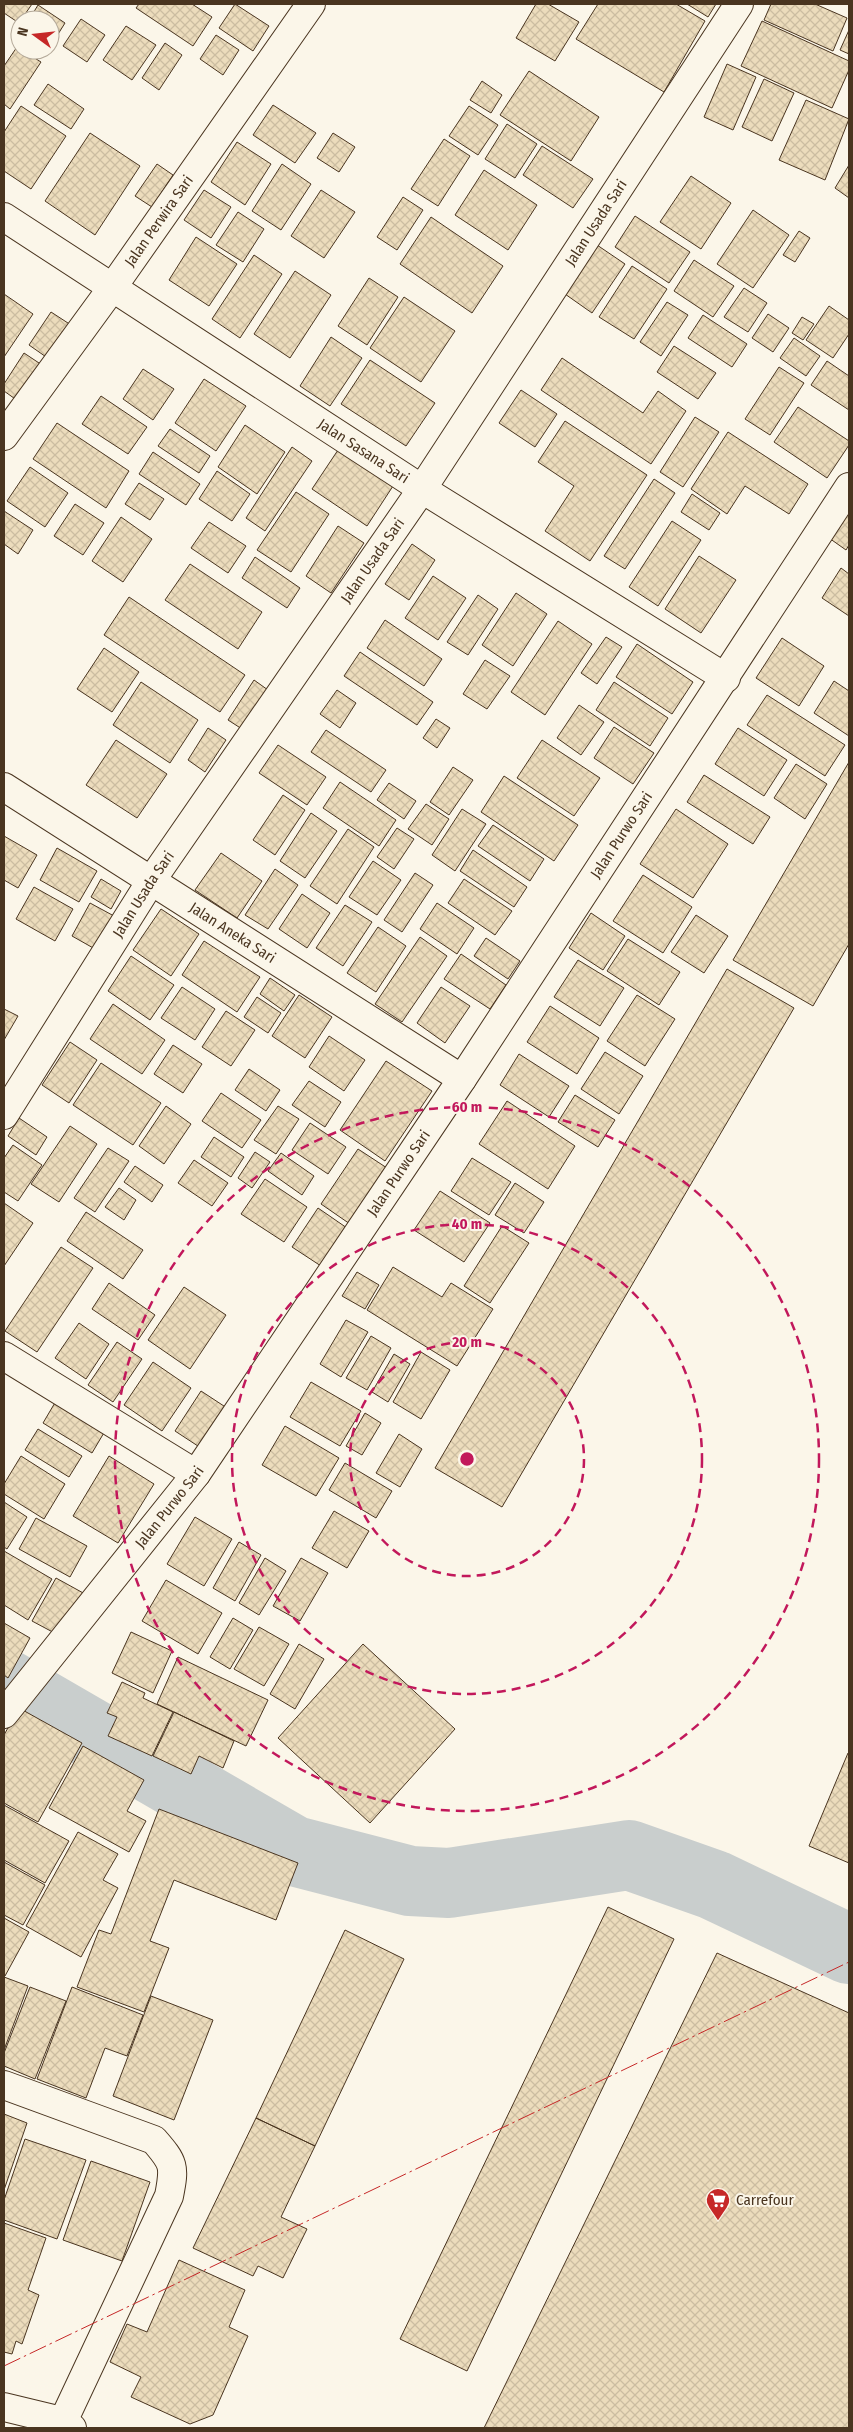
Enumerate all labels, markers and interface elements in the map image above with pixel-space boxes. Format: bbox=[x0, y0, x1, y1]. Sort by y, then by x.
north arrow bbox=[10, 10, 60, 60]
text: N bbox=[14, 26, 32, 38]
street label: Jalan Perwira Sari bbox=[121, 172, 197, 270]
street label: Jalan Usada Sari bbox=[561, 176, 631, 269]
street label: Jalan Sasana Sari bbox=[315, 415, 412, 487]
street label: Jalan Usada Sari bbox=[337, 515, 408, 606]
street label: Jalan Purwo Sari bbox=[587, 788, 656, 882]
street label: Jalan Usada Sari bbox=[109, 848, 178, 941]
street label: Jalan Aneka Sari bbox=[186, 899, 279, 967]
text: 60 m bbox=[452, 1098, 482, 1116]
street label: Jalan Purwo Sari bbox=[363, 1127, 434, 1220]
text: 40 m bbox=[452, 1215, 482, 1233]
text: 20 m bbox=[451, 1333, 482, 1351]
centre of rings bbox=[458, 1450, 476, 1468]
street label: Jalan Purwo Sari bbox=[131, 1463, 208, 1552]
supermarket icon: Carrefour bbox=[705, 2187, 731, 2221]
place label: Carrefour bbox=[736, 2191, 794, 2209]

